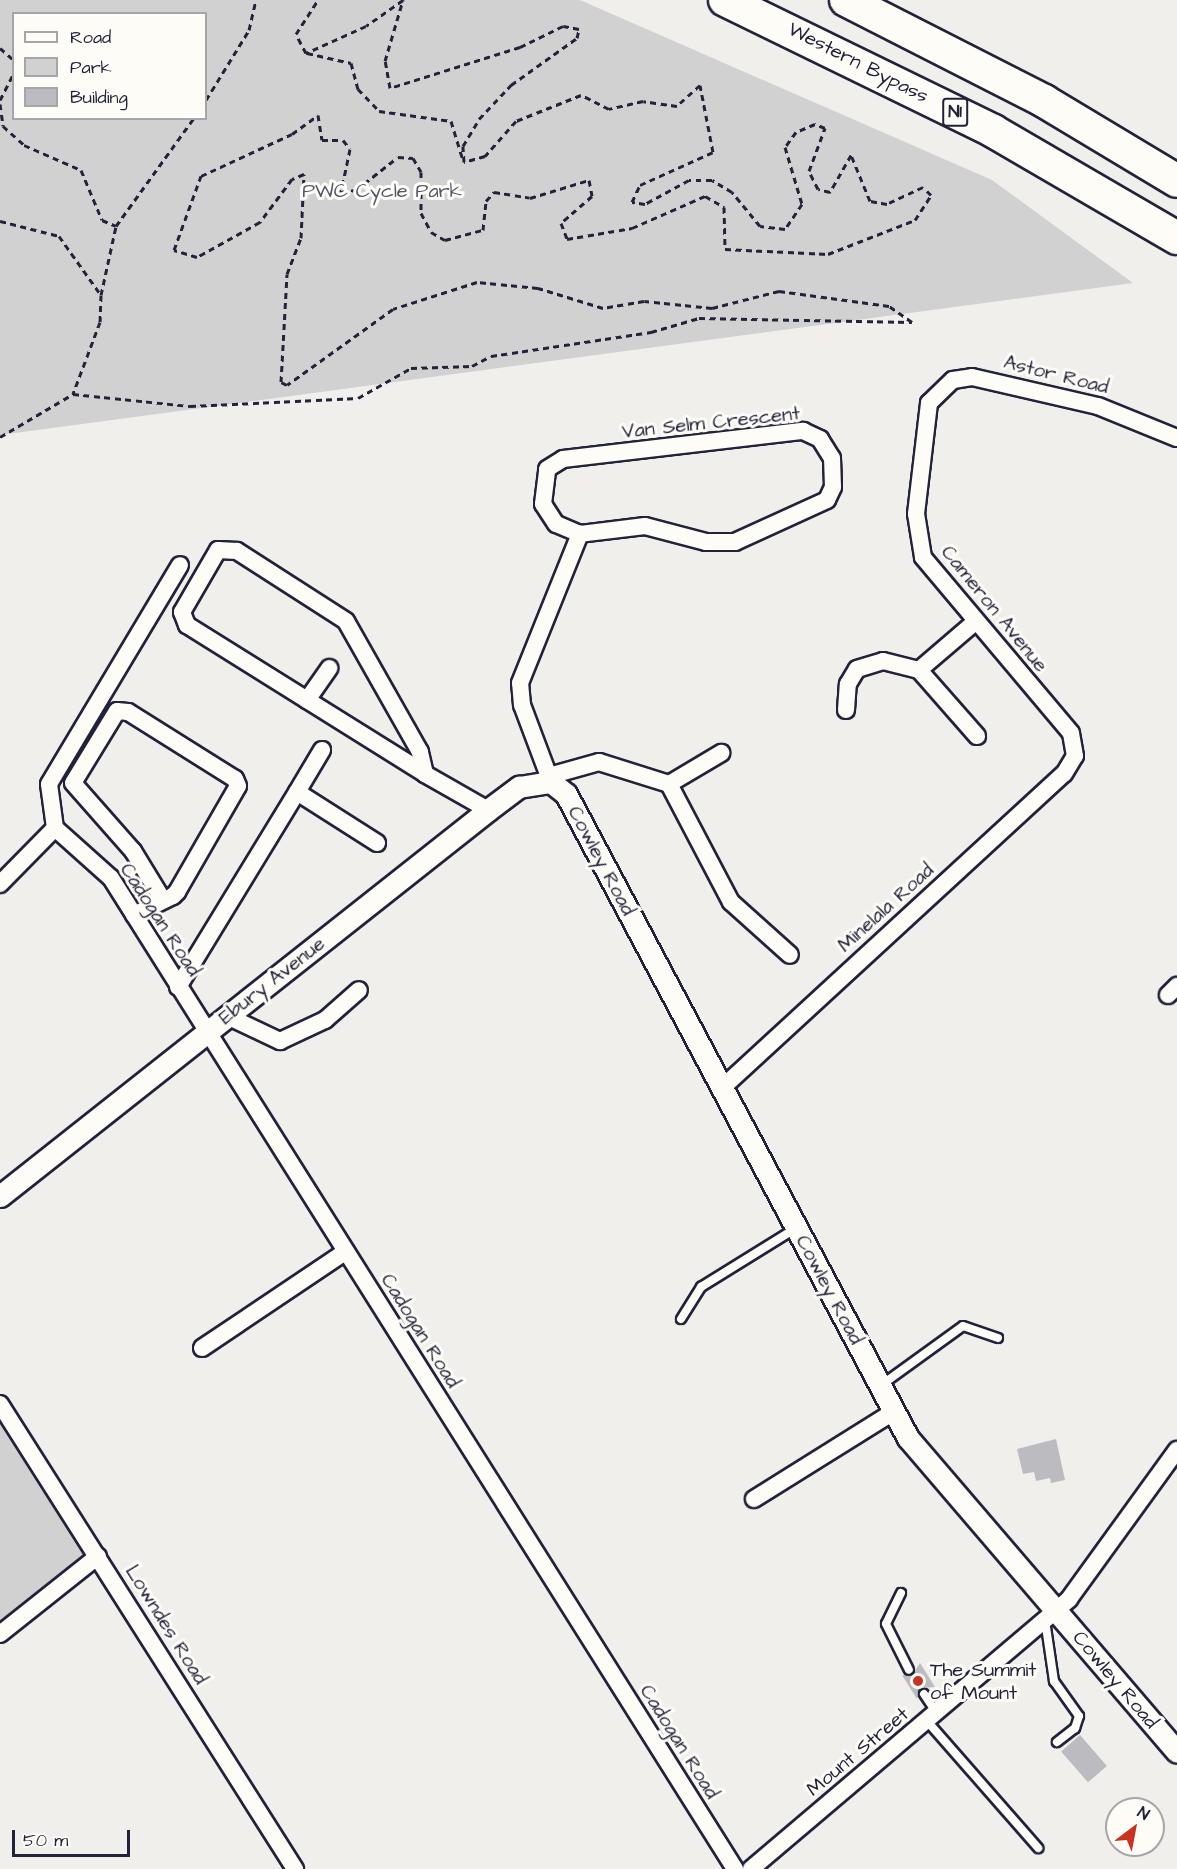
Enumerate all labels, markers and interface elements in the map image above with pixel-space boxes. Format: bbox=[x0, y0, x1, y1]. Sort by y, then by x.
legend bbox=[12, 12, 207, 120]
street label: Western Bypass bbox=[784, 17, 932, 109]
text: Road bbox=[70, 25, 111, 50]
text: Park bbox=[70, 55, 112, 80]
text: Building bbox=[70, 85, 128, 110]
road number: N1 bbox=[942, 97, 968, 127]
park label: PWC Cycle Park bbox=[302, 179, 462, 203]
street label: Astor Road bbox=[1001, 350, 1111, 400]
street label: Van Selm Crescent bbox=[621, 402, 801, 444]
street label: Cameron Avenue bbox=[936, 541, 1052, 677]
street label: Cowley Road bbox=[562, 802, 640, 920]
street label: Cadogan Road bbox=[114, 859, 206, 981]
street label: Minelala Road bbox=[833, 859, 939, 957]
street label: Ebury Avenue bbox=[214, 932, 330, 1030]
street label: Cowley Road bbox=[790, 1231, 868, 1349]
street label: Cadogan Road bbox=[375, 1269, 465, 1393]
street label: Lowndes Road bbox=[120, 1561, 212, 1689]
street label: Cowley Road bbox=[1067, 1626, 1163, 1734]
place label: The Summit of Mount bbox=[930, 1658, 1036, 1705]
marker: The Summit of Mount bbox=[911, 1674, 925, 1688]
street label: Cadogan Road bbox=[634, 1680, 724, 1804]
street label: Mount Street bbox=[802, 1702, 914, 1802]
north arrow bbox=[1105, 1797, 1165, 1857]
text: N bbox=[1133, 1801, 1154, 1825]
scale bar bbox=[15, 1818, 134, 1856]
text: 50 m bbox=[23, 1828, 68, 1853]

